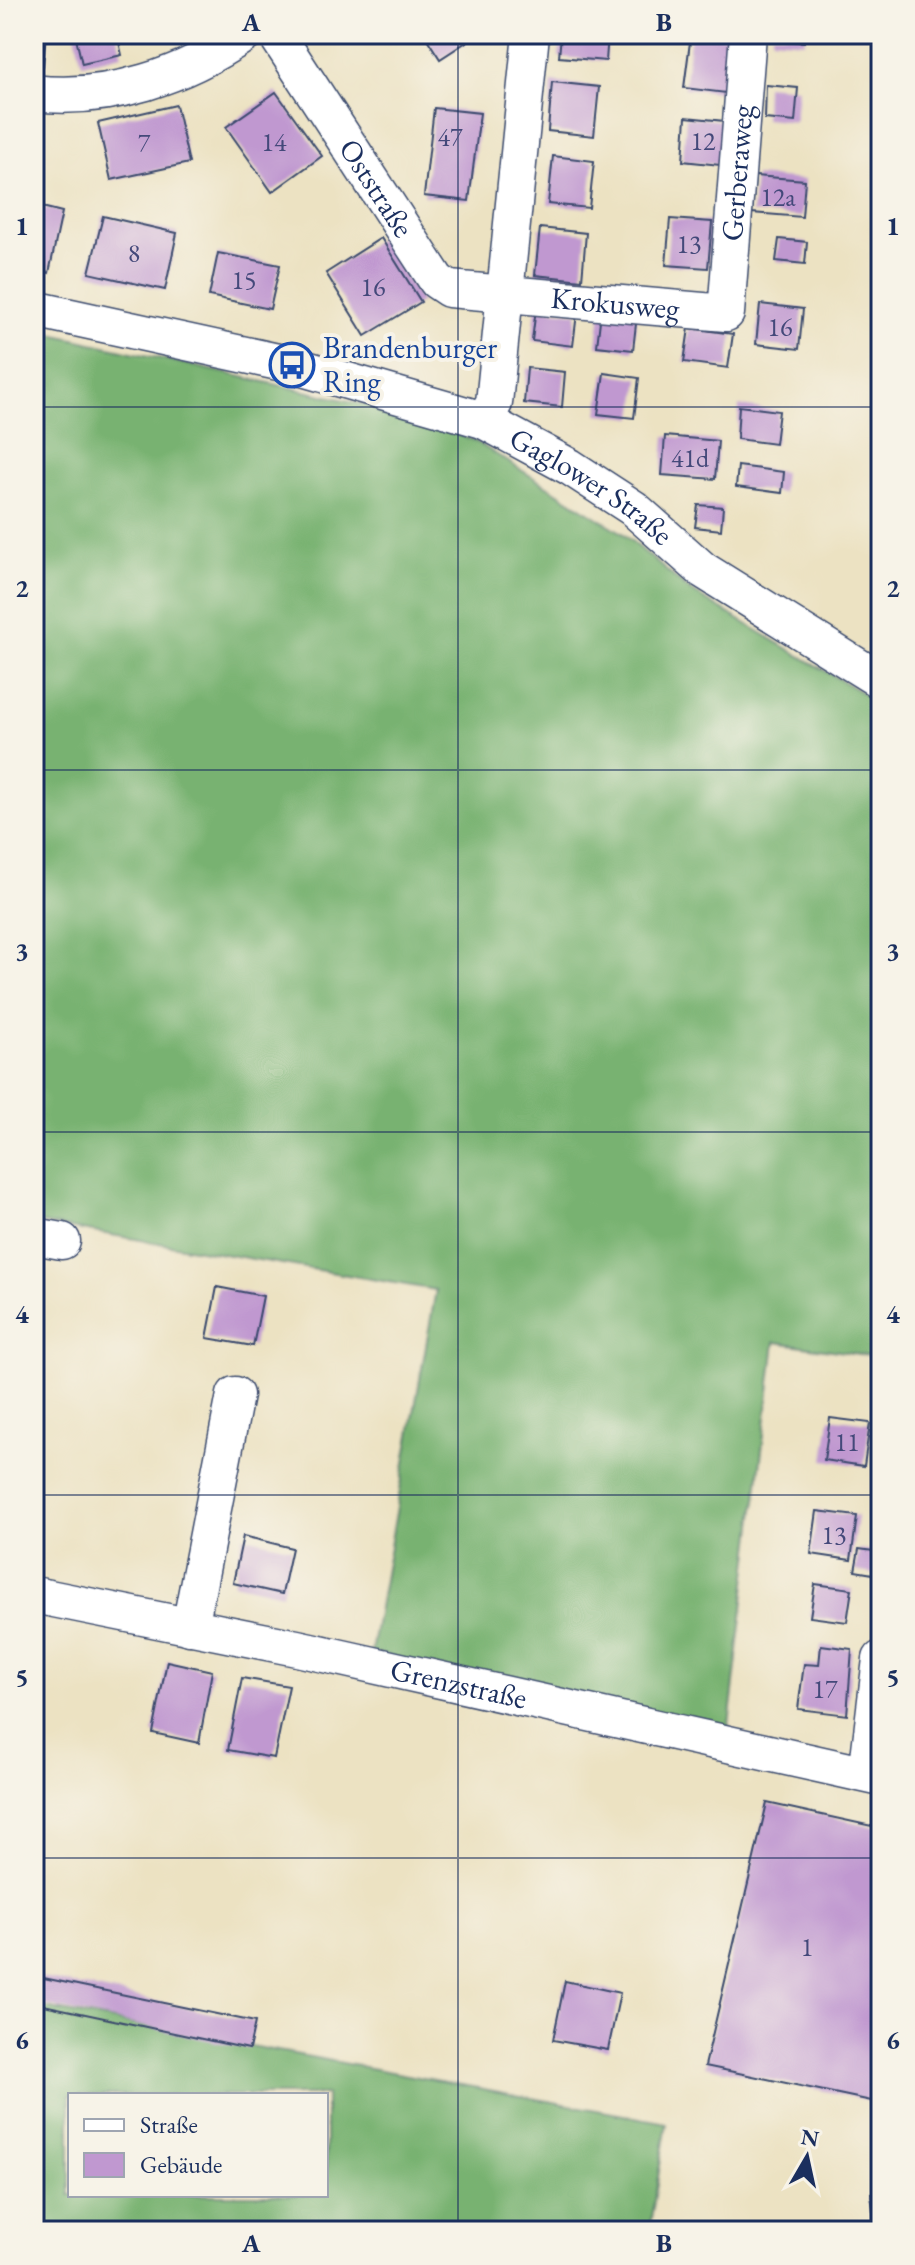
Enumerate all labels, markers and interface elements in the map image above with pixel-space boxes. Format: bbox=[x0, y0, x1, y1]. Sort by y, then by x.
text: A bbox=[241, 5, 261, 39]
text: B bbox=[656, 5, 672, 39]
street label: Gerberaweg bbox=[712, 102, 761, 242]
house number: 47 bbox=[438, 120, 463, 154]
house number: 12 bbox=[691, 124, 716, 158]
house number: 14 bbox=[262, 125, 287, 159]
house number: 7 bbox=[138, 126, 151, 160]
street label: Oststraße bbox=[331, 131, 423, 245]
house number: 12a bbox=[760, 180, 796, 214]
text: 1 bbox=[15, 209, 29, 243]
text: 1 bbox=[886, 209, 900, 243]
house number: 13 bbox=[677, 227, 701, 261]
house number: 8 bbox=[128, 236, 140, 270]
house number: 15 bbox=[232, 263, 256, 297]
house number: 16 bbox=[361, 270, 385, 304]
street label: Krokusweg bbox=[549, 278, 682, 328]
house number: 16 bbox=[768, 310, 792, 344]
place label: Brandenburger Ring bbox=[323, 328, 497, 401]
bus stop icon: Brandenburger Ring bbox=[268, 341, 316, 389]
street label: Gaglower Straße bbox=[503, 418, 682, 554]
house number: 41d bbox=[671, 441, 710, 475]
text: 2 bbox=[15, 571, 29, 605]
text: 2 bbox=[886, 571, 900, 605]
text: 3 bbox=[15, 934, 29, 968]
text: 3 bbox=[886, 934, 900, 968]
text: 4 bbox=[15, 1297, 29, 1331]
text: 4 bbox=[886, 1297, 900, 1331]
house number: 11 bbox=[835, 1425, 859, 1459]
house number: 13 bbox=[822, 1518, 846, 1552]
street label: Grenzstraße bbox=[387, 1649, 531, 1718]
text: 5 bbox=[15, 1660, 29, 1694]
text: 5 bbox=[886, 1660, 900, 1694]
house number: 17 bbox=[813, 1672, 838, 1706]
house number: 1 bbox=[801, 1930, 813, 1964]
text: 6 bbox=[15, 2023, 29, 2057]
text: 6 bbox=[886, 2023, 900, 2057]
legend bbox=[68, 2093, 328, 2197]
text: Straße bbox=[140, 2109, 198, 2140]
north arrow bbox=[767, 2117, 847, 2197]
text: N bbox=[799, 2122, 821, 2153]
text: Gebäude bbox=[140, 2149, 222, 2180]
text: A bbox=[241, 2226, 261, 2260]
text: B bbox=[656, 2226, 672, 2260]

